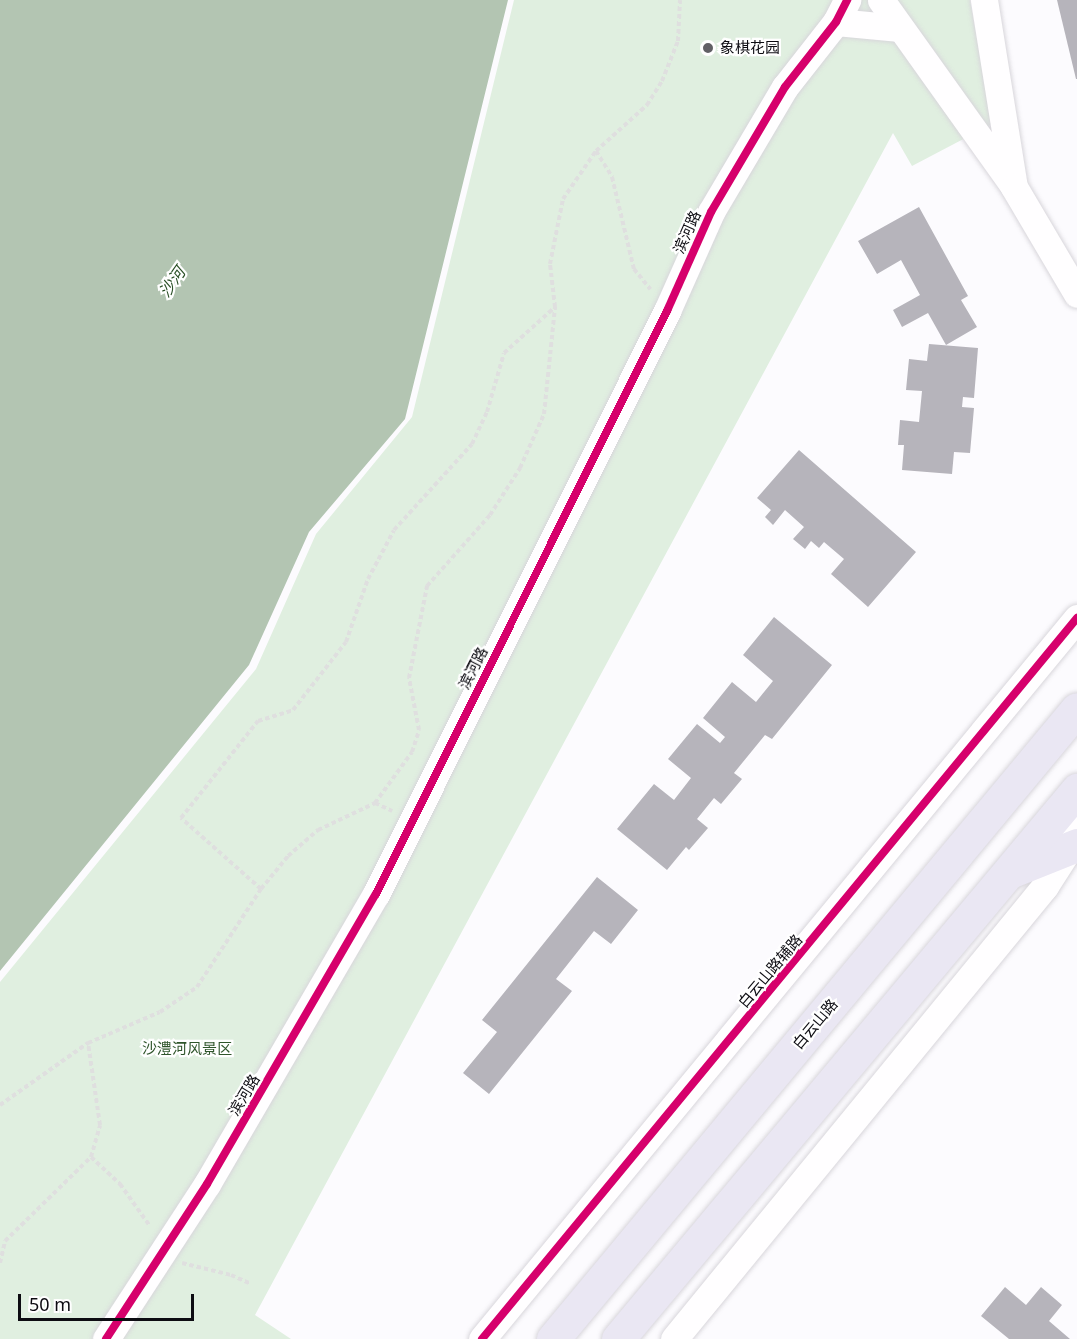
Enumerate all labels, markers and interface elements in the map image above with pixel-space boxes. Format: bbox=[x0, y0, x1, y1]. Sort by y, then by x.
place label: 象棋花园 bbox=[720, 39, 780, 57]
marker: 象棋花园 bbox=[701, 41, 715, 55]
street label: 滨河路 bbox=[670, 208, 704, 256]
water label: 沙河 bbox=[155, 263, 189, 301]
street label: 滨河路 bbox=[455, 644, 491, 692]
street label: 白云山路辅路 bbox=[734, 931, 806, 1011]
street label: 白云山路 bbox=[789, 995, 841, 1053]
park label: 沙澧河风景区 bbox=[142, 1040, 232, 1058]
street label: 滨河路 bbox=[225, 1071, 263, 1119]
scale bar bbox=[21, 1282, 196, 1320]
text: 50 m bbox=[29, 1292, 71, 1316]

